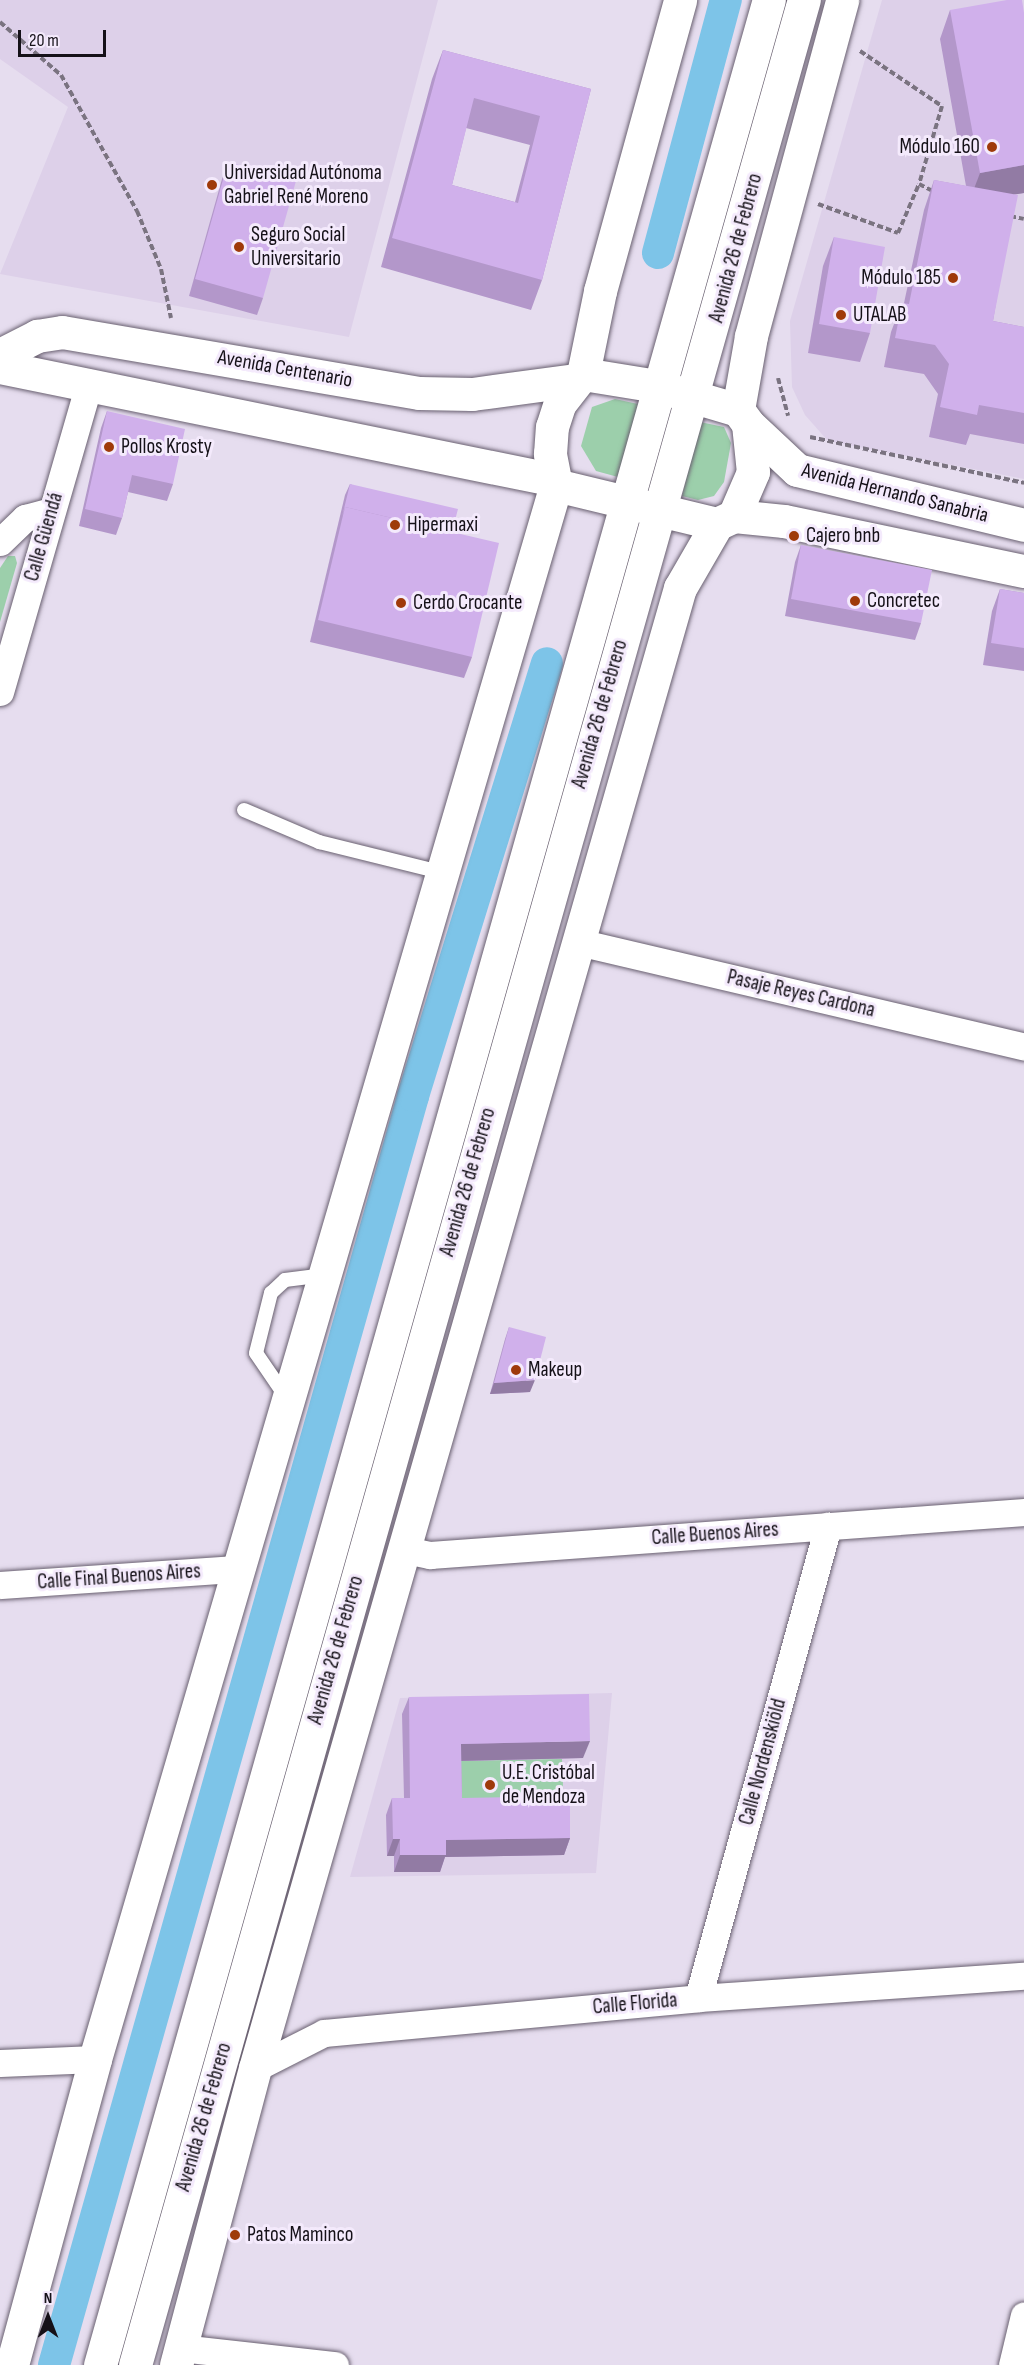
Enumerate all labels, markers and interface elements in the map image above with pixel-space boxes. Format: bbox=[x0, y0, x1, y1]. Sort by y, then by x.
scale bar bbox=[21, 18, 110, 56]
text: 20 m bbox=[29, 30, 59, 51]
place label: Módulo 160 bbox=[899, 134, 980, 160]
marker: Módulo 160 bbox=[985, 140, 999, 154]
place label: Universidad Autónoma Gabriel René Moreno bbox=[224, 160, 382, 210]
street label: Avenida 26 de Febrero bbox=[704, 171, 768, 325]
marker: Universidad Autónoma Gabriel René Moreno bbox=[205, 178, 219, 192]
place label: Seguro Social Universitario bbox=[251, 222, 345, 272]
marker: Seguro Social Universitario bbox=[232, 240, 246, 254]
place label: Módulo 185 bbox=[861, 265, 941, 291]
marker: Módulo 185 bbox=[946, 271, 960, 285]
place label: UTALAB bbox=[853, 302, 906, 328]
marker: UTALAB bbox=[834, 308, 848, 322]
street label: Avenida Centenario bbox=[216, 345, 354, 393]
place label: Pollos Krosty bbox=[121, 434, 212, 460]
marker: Pollos Krosty bbox=[102, 440, 116, 454]
street label: Avenida Hernando Sanabria bbox=[799, 458, 991, 528]
street label: Calle Güendá bbox=[19, 490, 69, 584]
place label: Hipermaxi bbox=[407, 512, 478, 538]
marker: Hipermaxi bbox=[388, 518, 402, 532]
place label: Cajero bnb bbox=[806, 523, 880, 549]
marker: Cajero bnb bbox=[787, 529, 801, 543]
place label: Concretec bbox=[867, 588, 940, 614]
place label: Cerdo Crocante bbox=[413, 590, 522, 616]
marker: Concretec bbox=[848, 594, 862, 608]
marker: Cerdo Crocante bbox=[394, 596, 408, 610]
street label: Avenida 26 de Febrero bbox=[567, 637, 633, 791]
street label: Pasaje Reyes Cardona bbox=[725, 965, 877, 1023]
street label: Avenida 26 de Febrero bbox=[435, 1105, 501, 1259]
place label: Makeup bbox=[528, 1357, 582, 1383]
marker: Makeup bbox=[509, 1363, 523, 1377]
street label: Calle Buenos Aires bbox=[651, 1517, 779, 1551]
street label: Calle Final Buenos Aires bbox=[36, 1559, 202, 1595]
street label: Avenida 26 de Febrero bbox=[303, 1573, 369, 1727]
street label: Calle Nordenskiöld bbox=[734, 1696, 792, 1828]
place label: U.E. Cristóbal de Mendoza bbox=[502, 1760, 595, 1810]
marker: U.E. Cristóbal de Mendoza bbox=[483, 1778, 497, 1792]
street label: Calle Florida bbox=[592, 1988, 678, 2020]
street label: Avenida 26 de Febrero bbox=[171, 2040, 237, 2194]
place label: Patos Maminco bbox=[247, 2222, 353, 2248]
marker: Patos Maminco bbox=[228, 2228, 242, 2242]
north arrow bbox=[18, 2287, 78, 2347]
text: N bbox=[44, 2289, 52, 2308]

